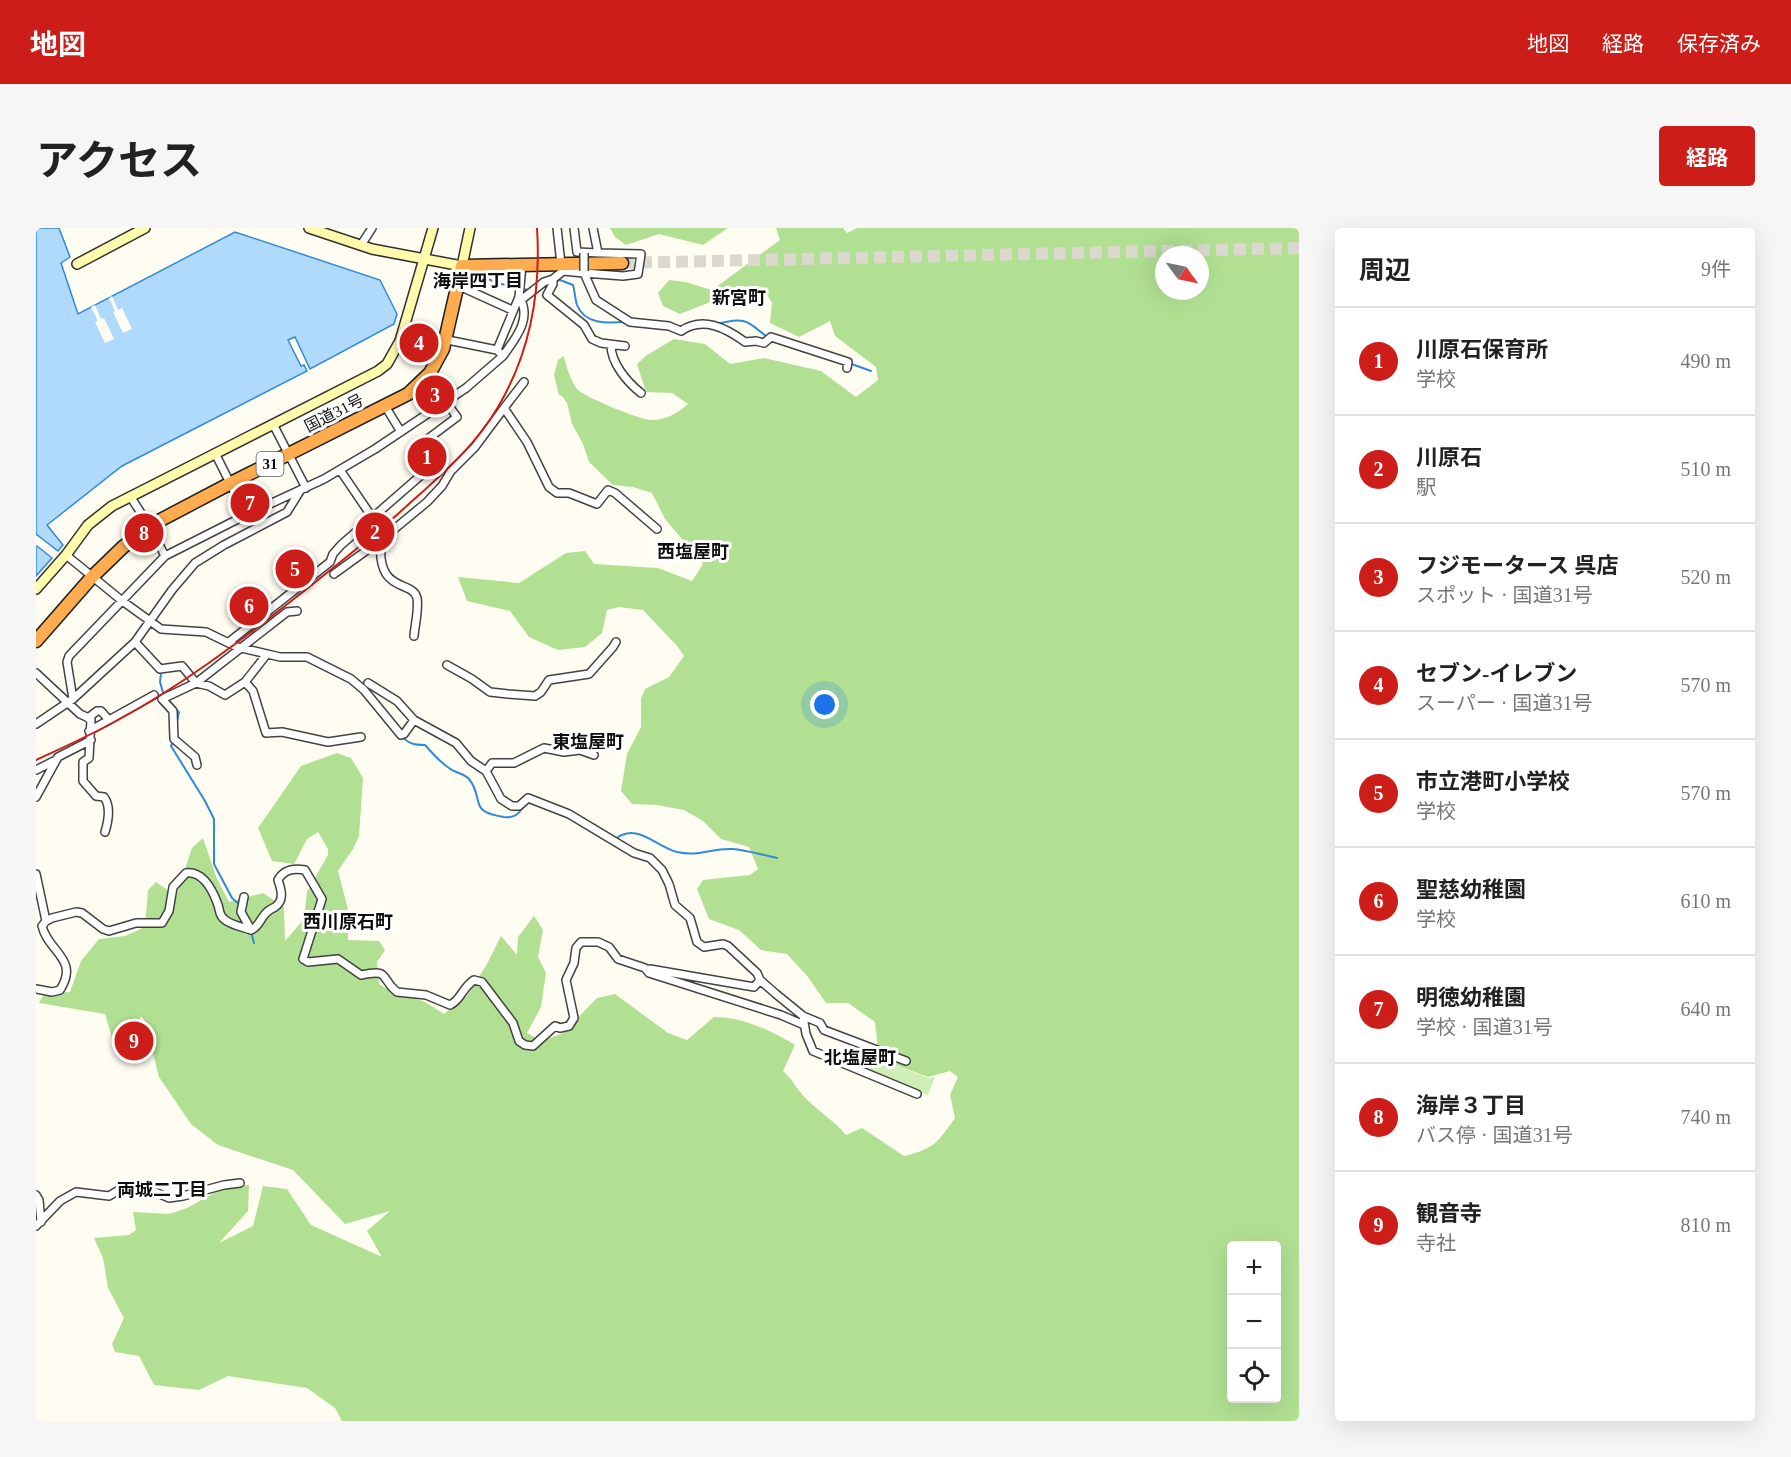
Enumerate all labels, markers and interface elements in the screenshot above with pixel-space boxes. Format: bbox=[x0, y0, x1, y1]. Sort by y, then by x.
text: 地図 bbox=[30, 29, 86, 60]
text: 地図 bbox=[1527, 32, 1569, 56]
text: 経路 bbox=[1602, 32, 1644, 56]
text: 保存済み bbox=[1677, 32, 1761, 56]
button: 経路 bbox=[1659, 126, 1755, 186]
text: アクセス bbox=[36, 138, 202, 184]
north arrow bbox=[1155, 246, 1209, 300]
text: 周辺 bbox=[1359, 256, 1411, 285]
text: 9件 bbox=[1701, 258, 1731, 280]
district label: 海岸四丁目 bbox=[433, 271, 523, 291]
district label: 新宮町 bbox=[712, 288, 766, 308]
pin: 4 bbox=[400, 320, 439, 366]
text: 川原石保育所 bbox=[1416, 337, 1548, 362]
text: 1 bbox=[1374, 350, 1384, 372]
text: 490 m bbox=[1680, 350, 1731, 372]
text: 学校 bbox=[1416, 368, 1456, 390]
pin: 3 bbox=[416, 372, 454, 418]
street label: 国道31号 bbox=[302, 391, 366, 435]
pin: 1 bbox=[408, 434, 446, 480]
text: 川原石 bbox=[1416, 445, 1482, 470]
road number: 31 bbox=[256, 452, 284, 476]
text: 2 bbox=[1374, 458, 1384, 480]
text: 510 m bbox=[1680, 458, 1731, 480]
text: 駅 bbox=[1416, 476, 1436, 498]
pin: 7 bbox=[230, 480, 270, 526]
pin: 8 bbox=[124, 510, 164, 556]
pin: 2 bbox=[356, 510, 394, 554]
district label: 西塩屋町 bbox=[657, 542, 729, 562]
pin: 5 bbox=[276, 546, 314, 592]
text: フジモータース 呉店 bbox=[1416, 553, 1618, 578]
text: 3 bbox=[1374, 566, 1384, 588]
text: 520 m bbox=[1680, 566, 1731, 588]
pin: 6 bbox=[230, 584, 268, 628]
text: スポット · 国道31号 bbox=[1416, 584, 1593, 606]
text: セブン-イレブン bbox=[1416, 661, 1577, 686]
text: 4 bbox=[1374, 674, 1384, 696]
text: 570 m bbox=[1680, 674, 1731, 696]
your location bbox=[810, 690, 839, 719]
text: スーパー · 国道31号 bbox=[1416, 692, 1592, 714]
district label: 東塩屋町 bbox=[552, 732, 624, 752]
text: 市立港町小学校 bbox=[1416, 769, 1570, 794]
text: 5 bbox=[1374, 782, 1384, 804]
text: 570 m bbox=[1680, 782, 1731, 804]
text: 学校 bbox=[1416, 800, 1456, 822]
text: 聖慈幼稚園 bbox=[1416, 877, 1526, 902]
text: 6 bbox=[1374, 890, 1384, 912]
text: 610 m bbox=[1680, 890, 1731, 912]
text: 学校 bbox=[1416, 908, 1456, 930]
district label: 西川原石町 bbox=[303, 912, 393, 932]
text: 明徳幼稚園 bbox=[1416, 985, 1526, 1010]
text: 7 bbox=[1374, 998, 1384, 1020]
text: 640 m bbox=[1680, 998, 1731, 1020]
text: 学校 · 国道31号 bbox=[1416, 1016, 1553, 1038]
pin: 9 bbox=[114, 1018, 154, 1064]
district label: 北塩屋町 bbox=[824, 1048, 896, 1068]
text: 海岸３丁目 bbox=[1416, 1093, 1526, 1118]
text: 8 bbox=[1374, 1106, 1384, 1128]
text: 740 m bbox=[1680, 1106, 1731, 1128]
text: バス停 · 国道31号 bbox=[1416, 1124, 1573, 1146]
district label: 両城二丁目 bbox=[117, 1180, 207, 1200]
text: 観音寺 bbox=[1416, 1201, 1482, 1226]
text: 9 bbox=[1374, 1214, 1384, 1236]
text: 810 m bbox=[1680, 1214, 1731, 1236]
text: 寺社 bbox=[1416, 1232, 1456, 1254]
map controls bbox=[1227, 1241, 1281, 1403]
button: + bbox=[1227, 1241, 1281, 1295]
button: − bbox=[1227, 1295, 1281, 1349]
button: locate bbox=[1227, 1349, 1281, 1403]

